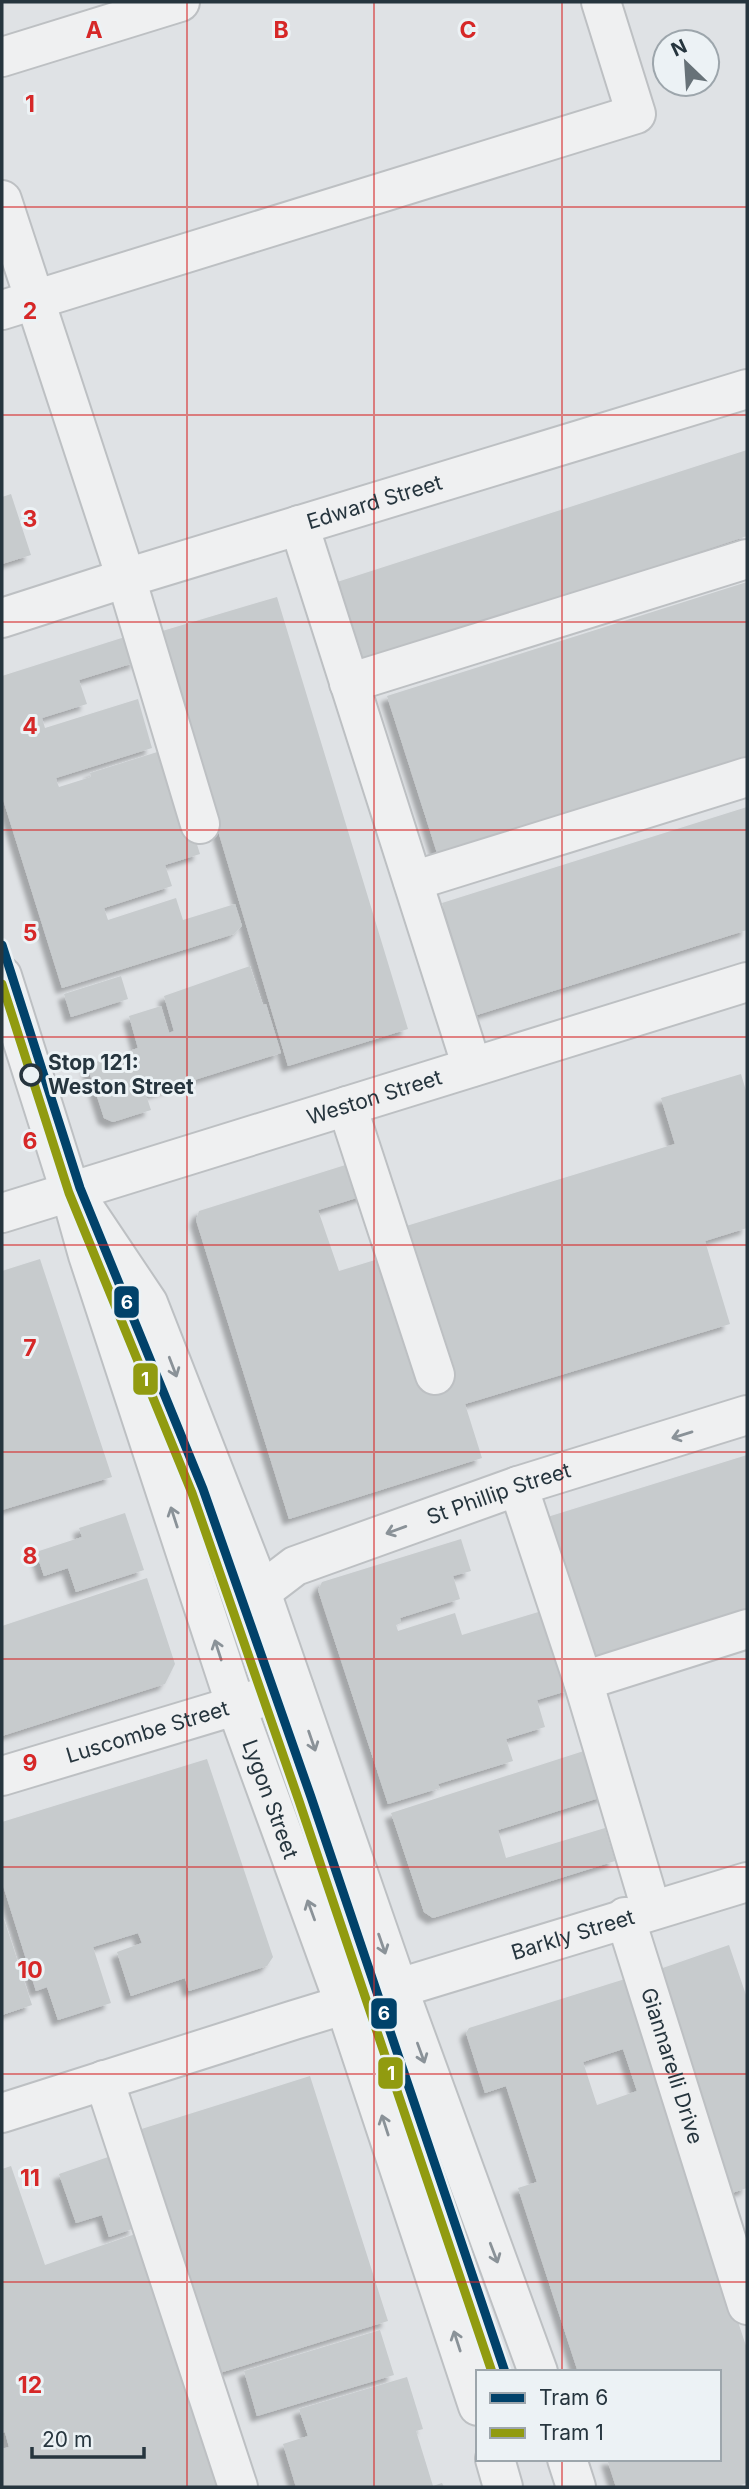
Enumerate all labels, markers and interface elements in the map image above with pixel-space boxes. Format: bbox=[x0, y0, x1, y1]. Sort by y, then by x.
text: A bbox=[85, 16, 103, 44]
text: B bbox=[273, 16, 289, 44]
text: C bbox=[459, 16, 477, 44]
north arrow bbox=[651, 28, 721, 98]
text: N bbox=[668, 35, 690, 62]
text: 1 bbox=[25, 90, 35, 118]
text: 2 bbox=[23, 297, 37, 325]
street label: Edward Street bbox=[304, 470, 445, 534]
text: 3 bbox=[23, 505, 37, 533]
text: 4 bbox=[22, 712, 38, 740]
text: 5 bbox=[23, 919, 37, 947]
place label: Stop 121: Weston Street bbox=[48, 1050, 194, 1099]
marker: Stop 121: Weston Street bbox=[20, 1064, 42, 1086]
street label: Weston Street bbox=[304, 1064, 445, 1130]
text: 6 bbox=[23, 1127, 37, 1155]
line badge: 6 bbox=[113, 1285, 140, 1319]
text: 6 bbox=[121, 1291, 133, 1314]
text: 7 bbox=[23, 1334, 37, 1362]
one-way arrow bbox=[167, 1356, 180, 1377]
line badge: 1 bbox=[132, 1362, 159, 1396]
text: 1 bbox=[141, 1368, 149, 1391]
one-way arrow bbox=[671, 1430, 693, 1443]
street label: St Phillip Street bbox=[423, 1457, 574, 1530]
one-way arrow bbox=[167, 1506, 179, 1528]
one-way arrow bbox=[386, 1524, 408, 1537]
text: 8 bbox=[23, 1542, 37, 1570]
one-way arrow bbox=[211, 1639, 224, 1661]
street label: Luscombe Street bbox=[63, 1695, 232, 1768]
one-way arrow bbox=[307, 1729, 319, 1751]
street label: Lygon Street bbox=[237, 1736, 304, 1862]
text: 9 bbox=[23, 1749, 37, 1777]
one-way arrow bbox=[304, 1900, 316, 1922]
street label: Barkly Street bbox=[508, 1904, 638, 1965]
one-way arrow bbox=[377, 1932, 389, 1954]
text: 10 bbox=[17, 1956, 43, 1984]
street label: Giannarelli Drive bbox=[636, 1984, 709, 2147]
line badge: 6 bbox=[370, 1997, 398, 2030]
text: 6 bbox=[378, 2002, 390, 2025]
one-way arrow bbox=[416, 2041, 428, 2063]
line badge: 1 bbox=[377, 2056, 404, 2090]
text: 1 bbox=[387, 2062, 395, 2085]
one-way arrow bbox=[378, 2115, 390, 2137]
text: 11 bbox=[20, 2164, 40, 2192]
one-way arrow bbox=[489, 2242, 502, 2264]
one-way arrow bbox=[449, 2331, 462, 2353]
legend bbox=[476, 2370, 721, 2461]
text: 12 bbox=[18, 2371, 42, 2399]
text: Tram 6 bbox=[539, 2385, 608, 2410]
scale bar bbox=[32, 2416, 144, 2460]
text: Tram 1 bbox=[539, 2420, 604, 2445]
text: 20 m bbox=[42, 2427, 92, 2452]

